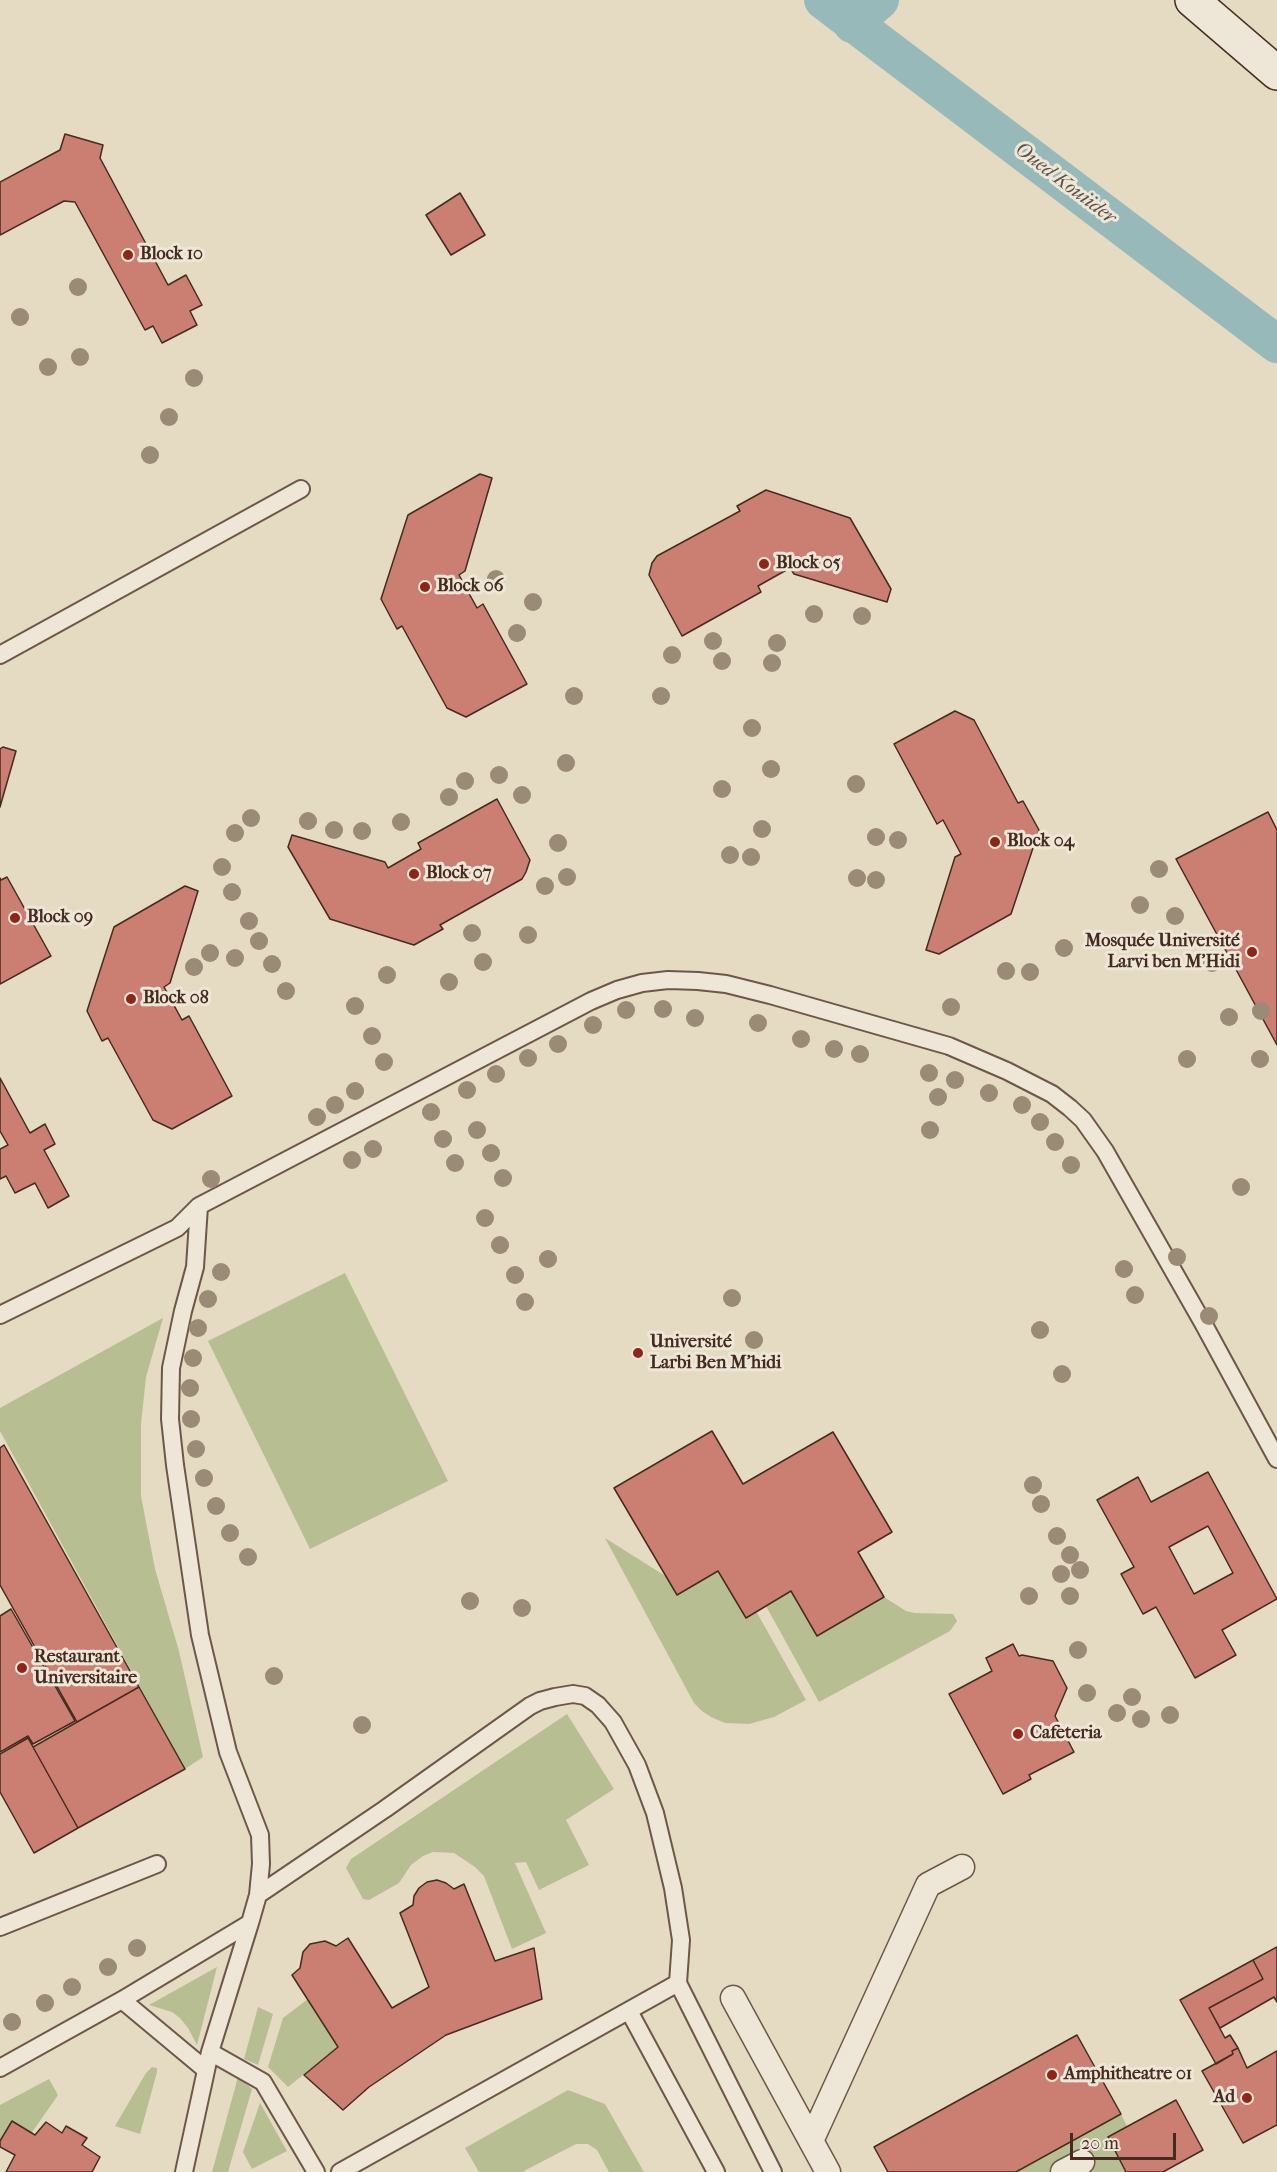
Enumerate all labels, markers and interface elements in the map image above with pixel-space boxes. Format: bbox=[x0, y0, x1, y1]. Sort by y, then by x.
water label: Oued Kouiider bbox=[1010, 138, 1120, 230]
place label: Block 10 bbox=[140, 244, 203, 266]
marker: Block 10 bbox=[121, 248, 135, 262]
place label: Block 05 bbox=[776, 553, 840, 575]
marker: Block 05 bbox=[757, 557, 771, 571]
place label: Block 06 bbox=[437, 576, 503, 598]
marker: Block 06 bbox=[418, 580, 432, 594]
place label: Block 04 bbox=[1007, 831, 1074, 853]
marker: Block 04 bbox=[988, 835, 1002, 849]
place label: Block 07 bbox=[426, 863, 491, 885]
marker: Block 07 bbox=[407, 867, 421, 881]
place label: Block 09 bbox=[27, 907, 93, 929]
marker: Block 09 bbox=[8, 911, 22, 925]
place label: Mosquée Université Larvi ben M'Hidi bbox=[1085, 931, 1240, 974]
marker: Mosquée Université Larvi ben M'Hidi bbox=[1245, 945, 1259, 959]
place label: Block 08 bbox=[143, 988, 209, 1010]
marker: Block 08 bbox=[124, 992, 138, 1006]
place label: Université Larbi Ben M'hidi bbox=[650, 1332, 781, 1374]
marker: Université Larbi Ben M'hidi bbox=[631, 1346, 645, 1360]
place label: Restaurant Universitaire bbox=[34, 1647, 137, 1690]
marker: Restaurant Universitaire bbox=[15, 1661, 29, 1675]
place label: Cafeteria bbox=[1030, 1723, 1102, 1745]
marker: Cafeteria bbox=[1011, 1727, 1025, 1741]
place label: Amphitheatre 01 bbox=[1064, 2064, 1192, 2086]
marker: Amphitheatre 01 bbox=[1045, 2068, 1059, 2082]
place label: Ad bbox=[1214, 2087, 1235, 2109]
marker: Ad bbox=[1240, 2091, 1254, 2105]
scale bar bbox=[1073, 2121, 1180, 2159]
text: 20 m bbox=[1081, 2133, 1119, 2154]

